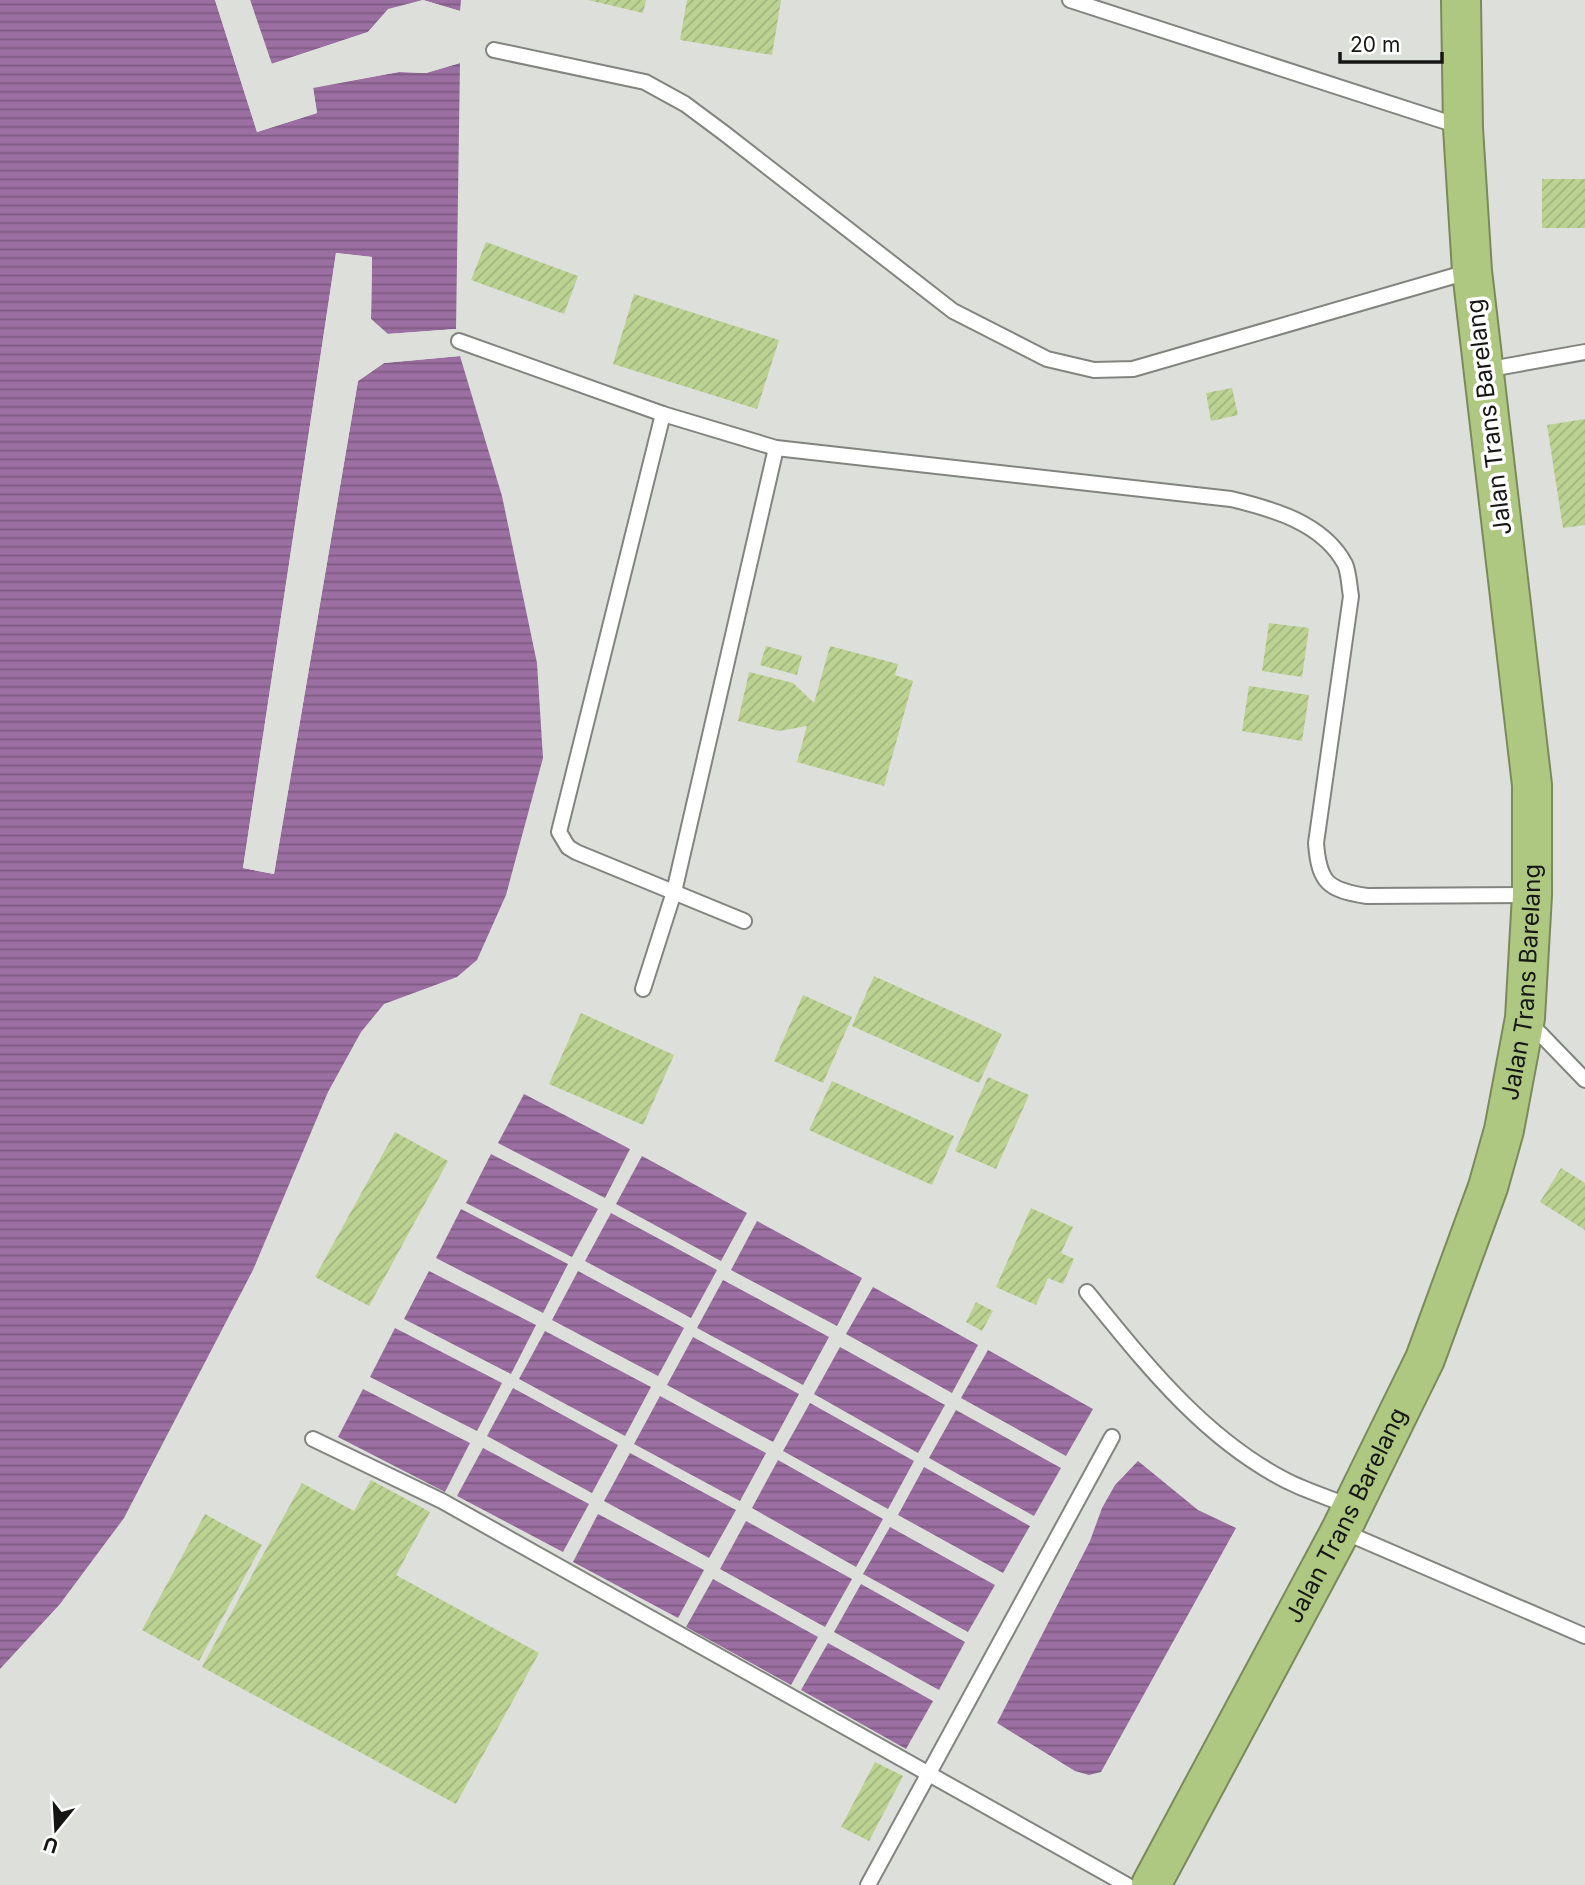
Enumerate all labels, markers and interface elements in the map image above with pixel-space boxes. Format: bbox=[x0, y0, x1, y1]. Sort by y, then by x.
scale bar bbox=[1340, 21, 1442, 65]
text: 20 m bbox=[1350, 32, 1400, 57]
street label: Jalan Trans Barelang bbox=[1460, 297, 1517, 537]
street label: Jalan Trans Barelang bbox=[1495, 864, 1546, 1103]
street label: Jalan Trans Barelang bbox=[1279, 1403, 1413, 1628]
north arrow bbox=[21, 1794, 91, 1864]
text: U bbox=[41, 1832, 61, 1858]

